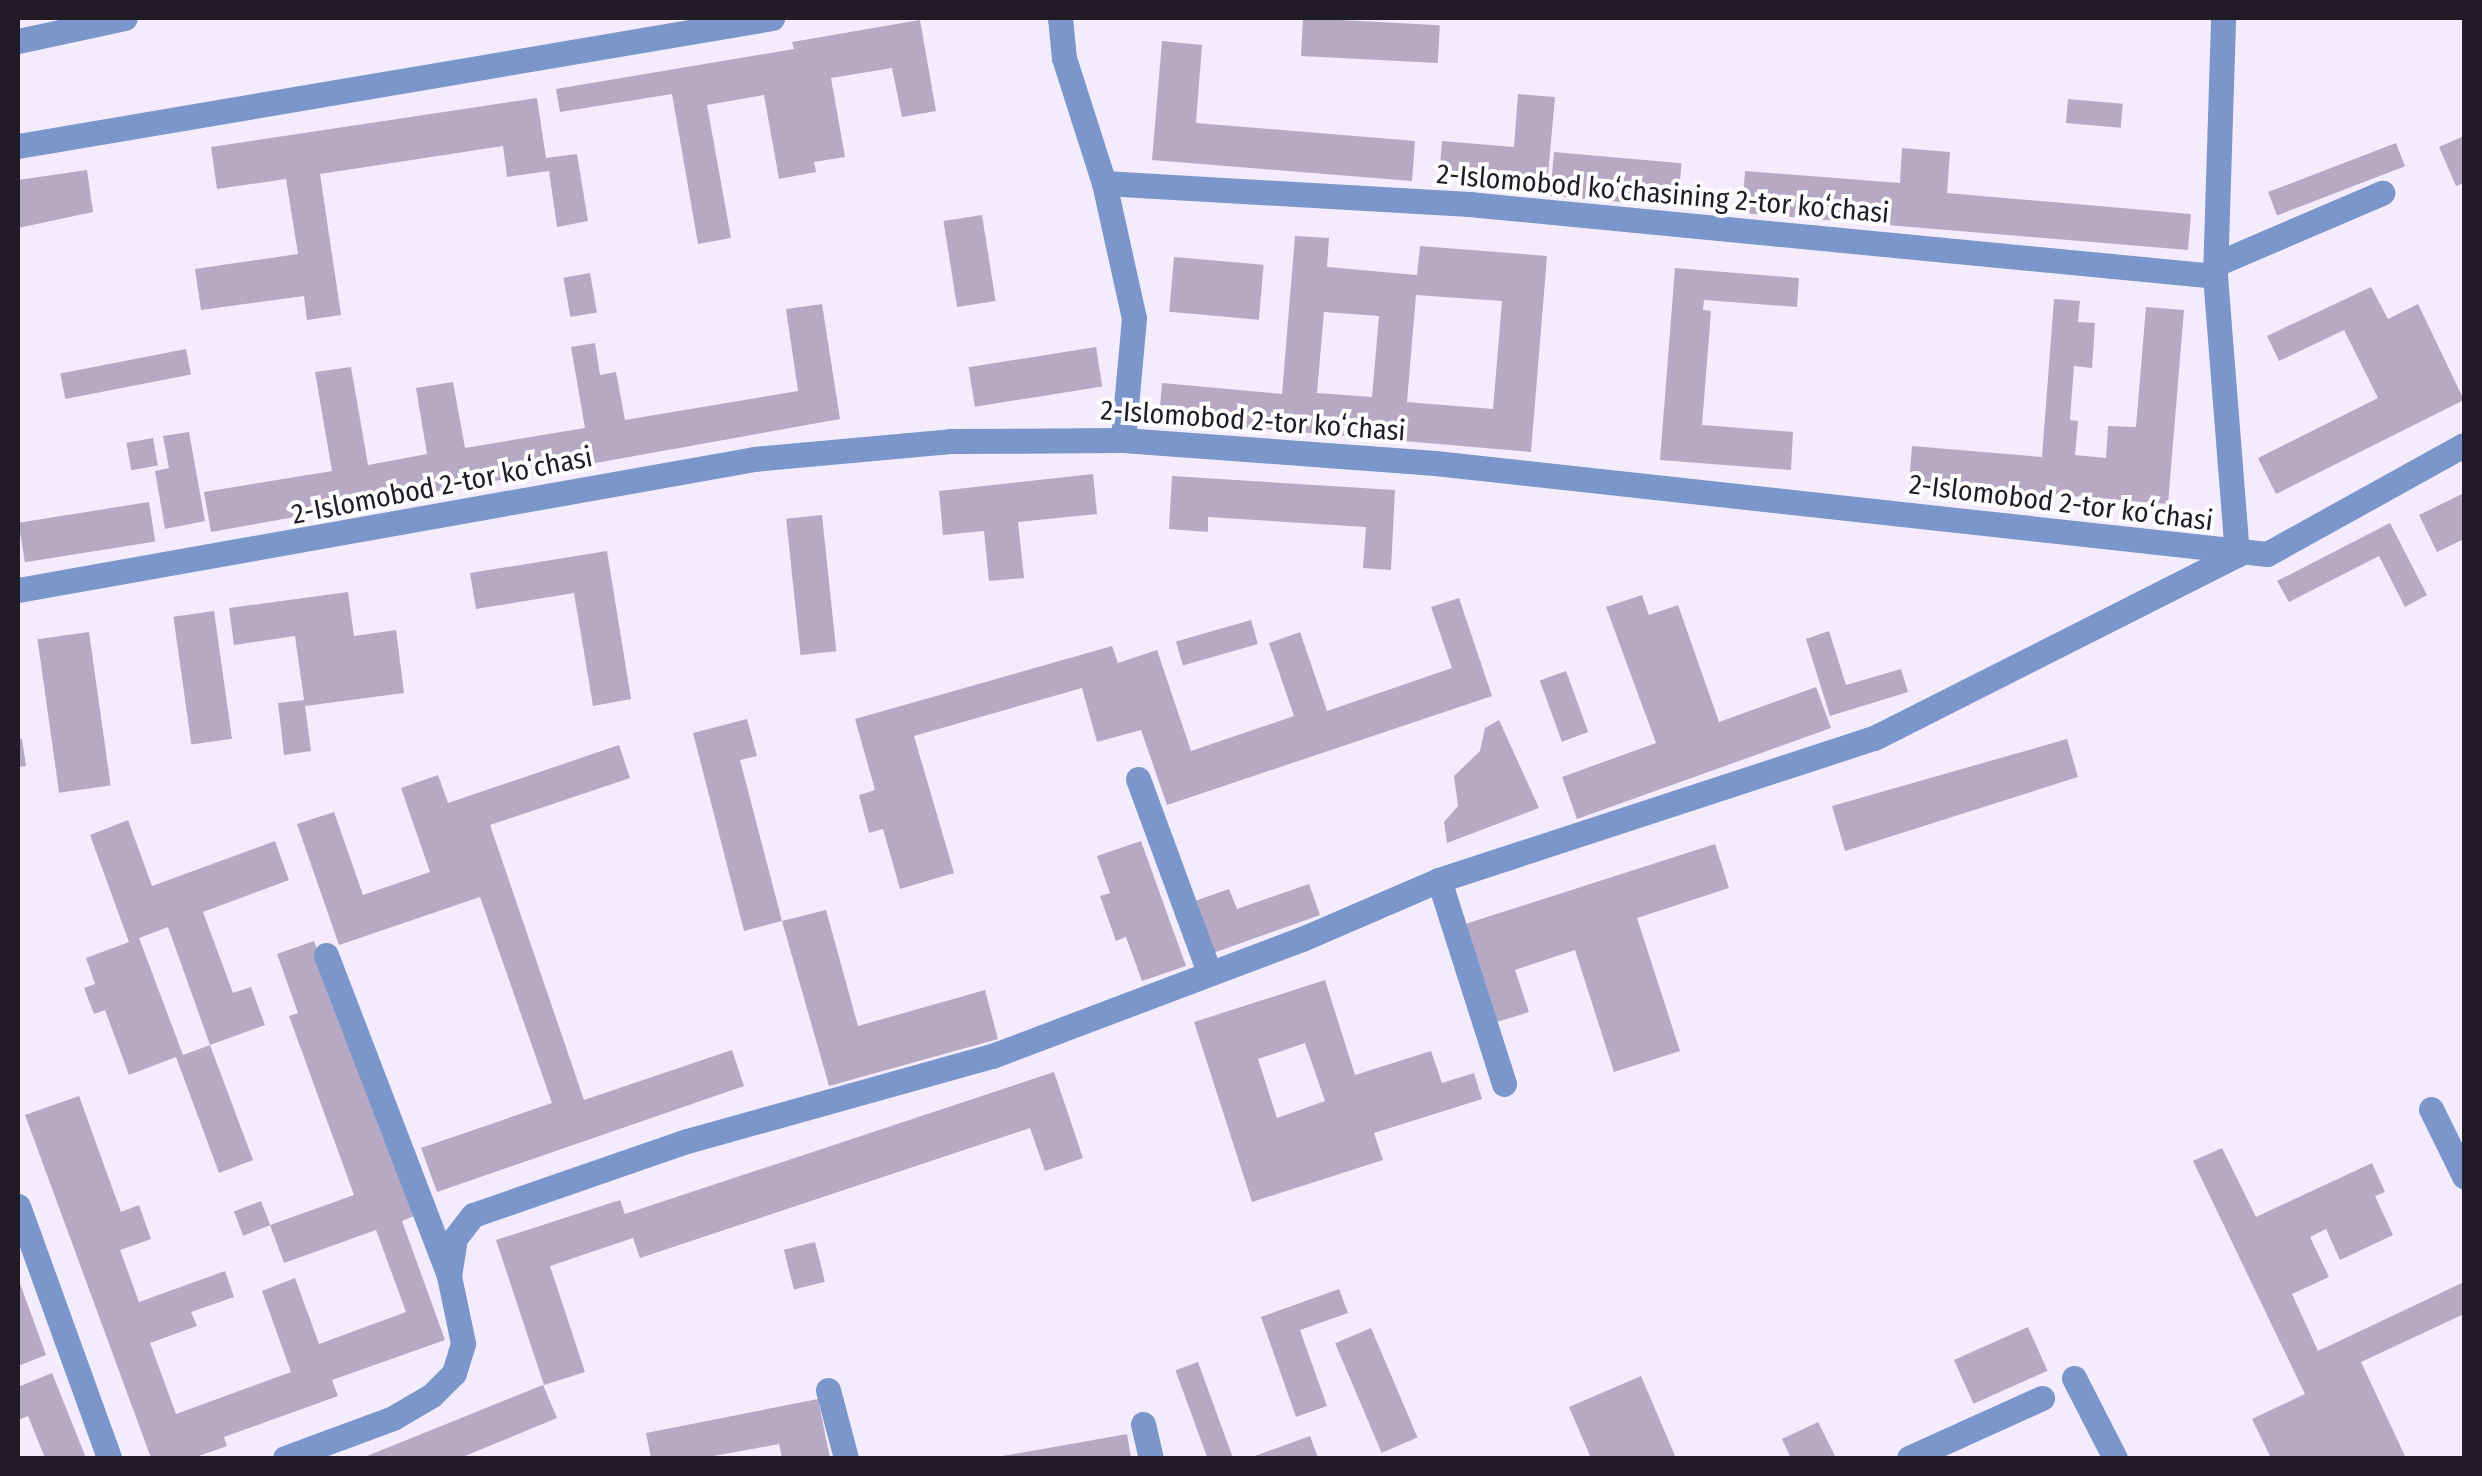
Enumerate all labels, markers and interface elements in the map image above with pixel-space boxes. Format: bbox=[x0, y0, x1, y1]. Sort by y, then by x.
street label: 2-Islomobod koʻchasining 2-tor koʻchasi bbox=[1435, 157, 1891, 231]
street label: 2-Islomobod 2-tor koʻchasi bbox=[1099, 394, 1407, 448]
street label: 2-Islomobod 2-tor koʻchasi bbox=[289, 440, 595, 532]
street label: 2-Islomobod 2-tor koʻchasi bbox=[1907, 468, 2215, 538]

